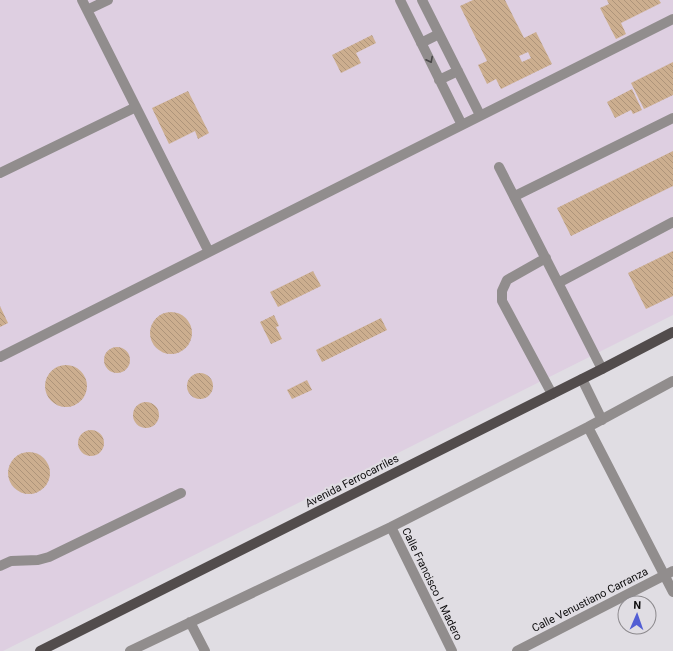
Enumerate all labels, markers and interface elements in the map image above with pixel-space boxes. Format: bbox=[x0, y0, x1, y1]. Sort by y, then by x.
one-way arrow bbox=[425, 56, 432, 63]
street label: Avenida Ferrocarriles bbox=[303, 452, 401, 510]
street label: Calle Francisco I. Madero bbox=[399, 526, 465, 642]
street label: Calle Venustiano Carranza bbox=[530, 565, 650, 635]
north arrow bbox=[617, 595, 657, 635]
text: N bbox=[633, 599, 642, 612]

